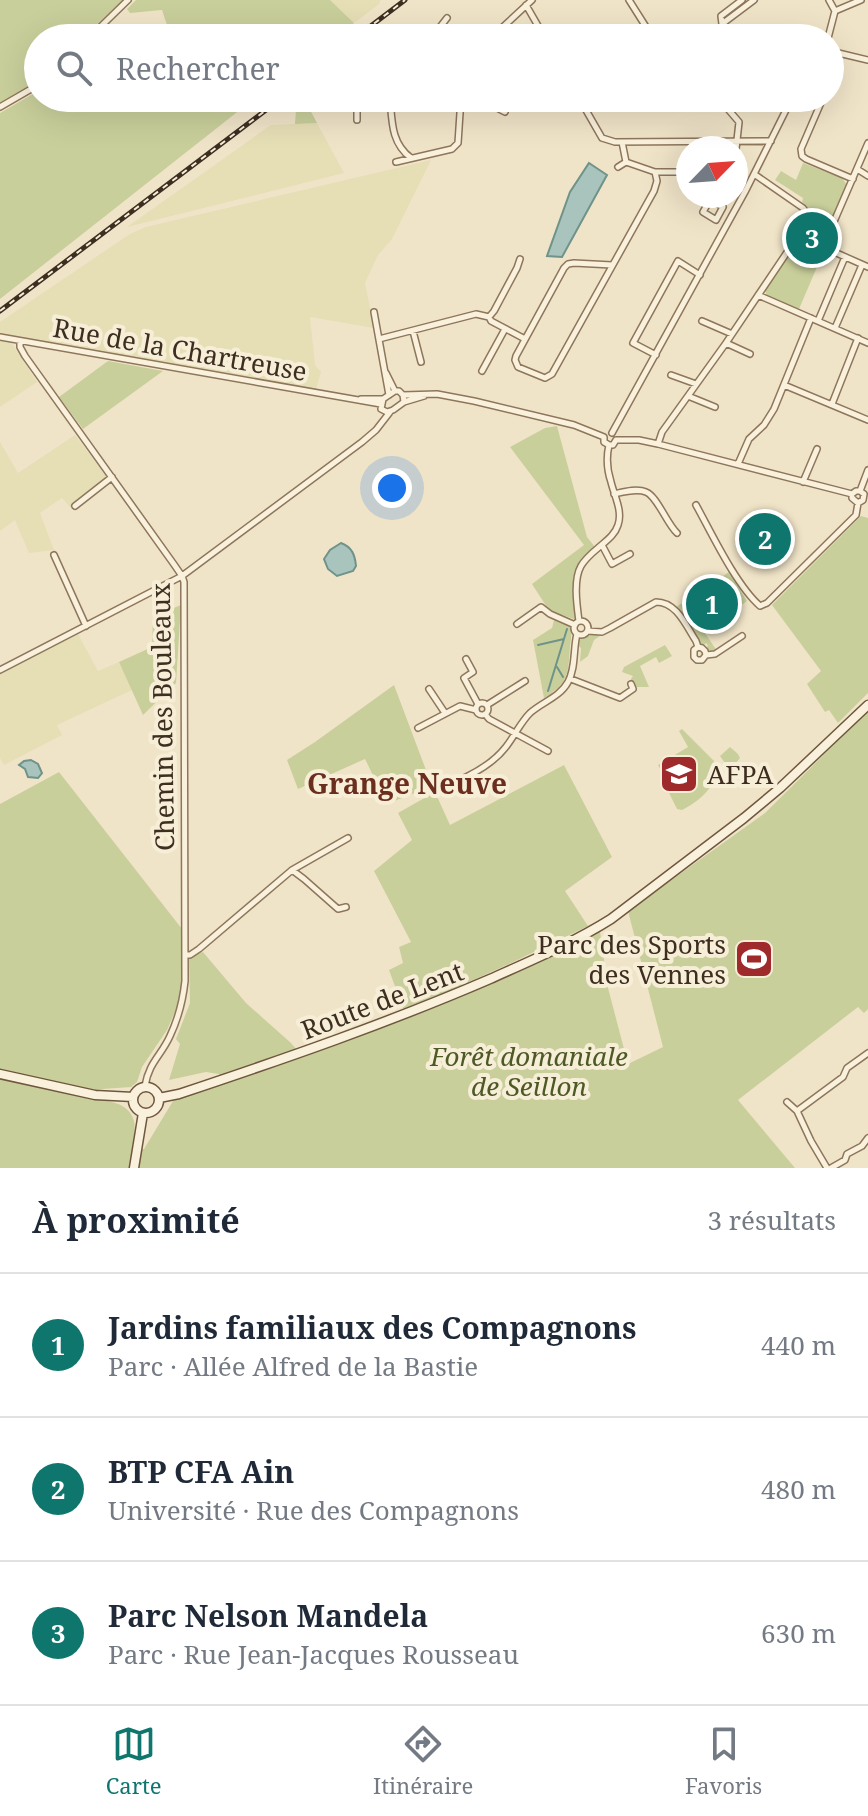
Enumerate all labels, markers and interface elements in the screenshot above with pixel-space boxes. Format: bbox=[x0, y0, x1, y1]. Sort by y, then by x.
search box bbox=[24, 24, 844, 112]
icon: search bbox=[52, 46, 96, 90]
text: Rechercher bbox=[116, 48, 280, 89]
north arrow bbox=[676, 136, 748, 208]
pin: 3 bbox=[786, 208, 838, 268]
street label: Rue de la Chartreuse bbox=[50, 309, 310, 389]
your location bbox=[372, 468, 412, 508]
pin: 2 bbox=[739, 509, 791, 569]
pin: 1 bbox=[686, 574, 738, 634]
street label: Chemin des Bouleaux bbox=[142, 583, 182, 851]
school or university icon: AFPA bbox=[658, 753, 700, 795]
place label: AFPA bbox=[707, 756, 774, 792]
district label: Grange Neuve bbox=[307, 764, 507, 802]
place label: Parc des Sports des Vennes bbox=[537, 926, 726, 992]
sports icon: Parc des Sports des Vennes bbox=[733, 938, 775, 980]
street label: Route de Lent bbox=[296, 953, 468, 1047]
park label: Forêt domaniale de Seillon bbox=[429, 1038, 628, 1104]
text: À proximité bbox=[32, 1197, 240, 1243]
text: 3 résultats bbox=[708, 1202, 836, 1238]
text: Jardins familiaux des Compagnons bbox=[108, 1307, 636, 1348]
text: 1 bbox=[51, 1327, 65, 1363]
text: 440 m bbox=[761, 1327, 836, 1363]
text: Parc · Allée Alfred de la Bastie bbox=[108, 1348, 478, 1384]
text: BTP CFA Ain bbox=[108, 1451, 294, 1492]
text: 2 bbox=[51, 1471, 65, 1507]
text: 480 m bbox=[761, 1471, 836, 1507]
text: Université · Rue des Compagnons bbox=[108, 1492, 519, 1528]
text: Parc Nelson Mandela bbox=[108, 1595, 428, 1636]
text: 3 bbox=[51, 1615, 65, 1651]
text: 630 m bbox=[761, 1615, 836, 1651]
text: Parc · Rue Jean-Jacques Rousseau bbox=[108, 1636, 519, 1672]
tab: Carte bbox=[106, 1722, 162, 1800]
tab: Itinéraire bbox=[373, 1722, 473, 1800]
tab: Favoris bbox=[685, 1722, 762, 1800]

